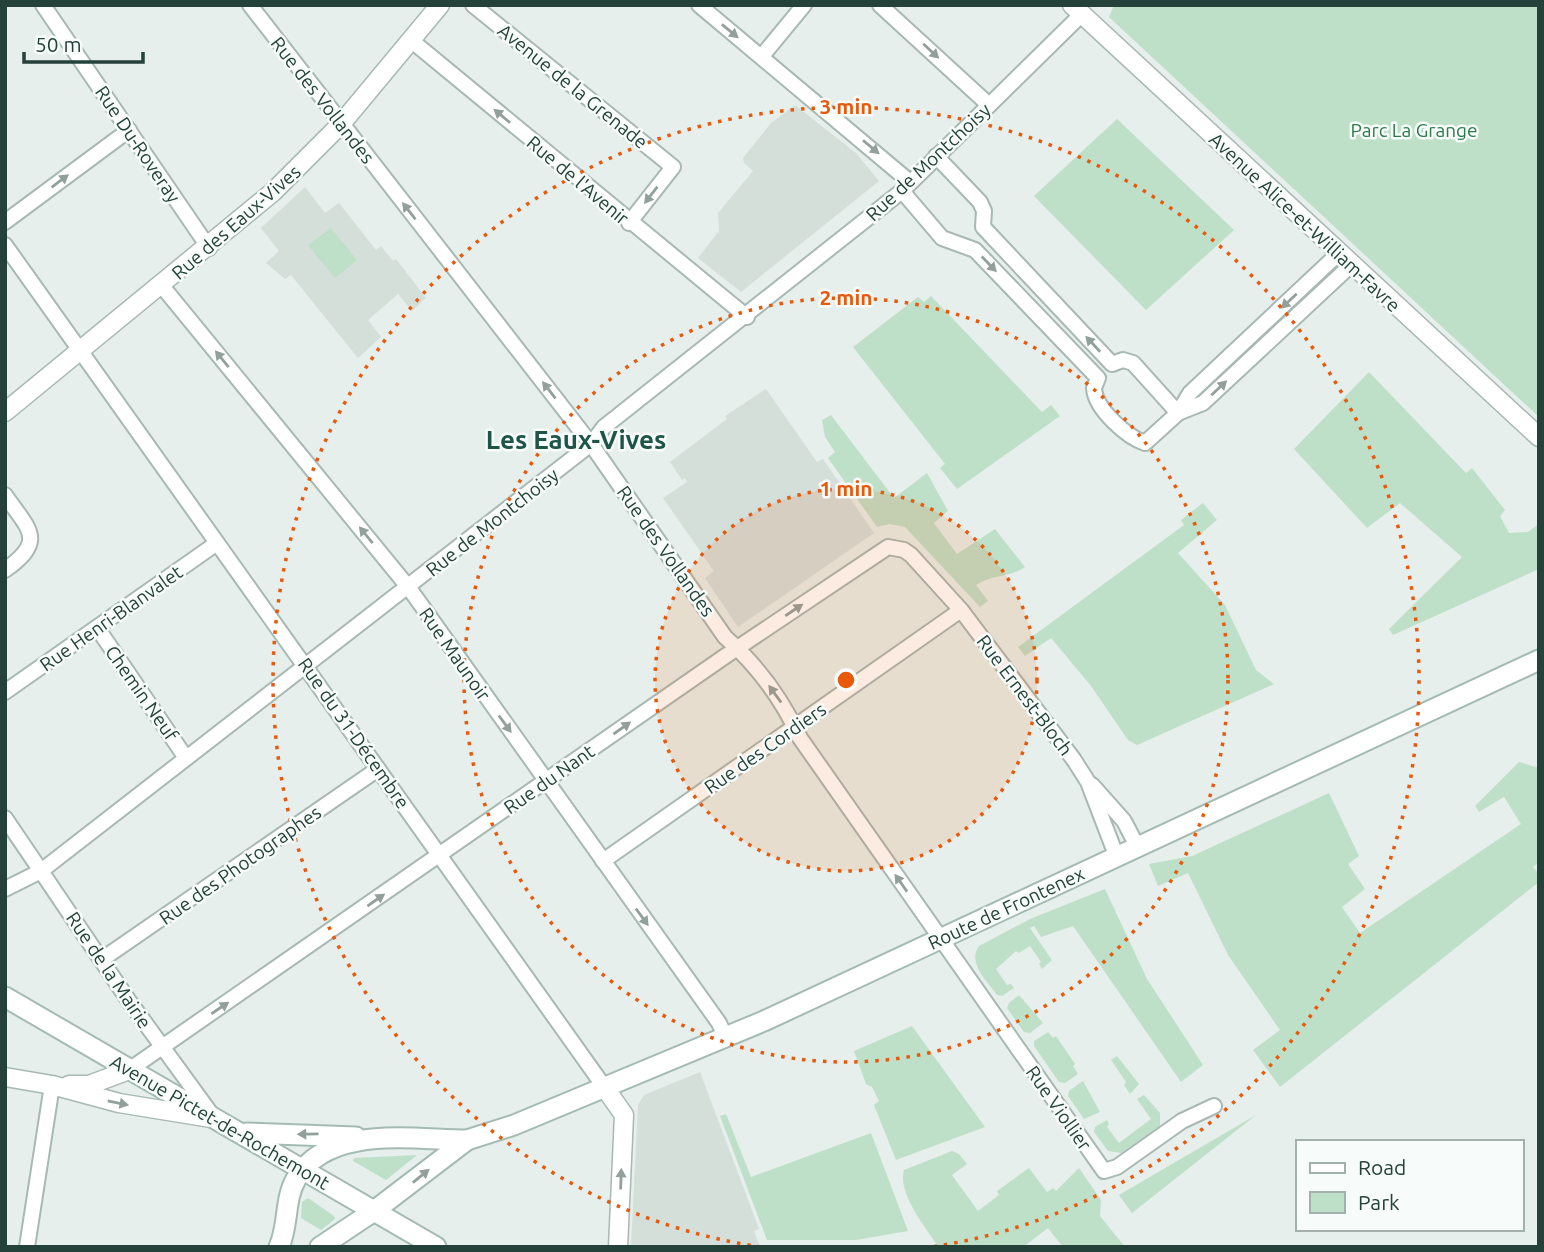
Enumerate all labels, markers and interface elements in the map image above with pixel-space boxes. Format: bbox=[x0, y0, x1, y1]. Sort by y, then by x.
street label: Avenue de la Grenade bbox=[494, 19, 652, 153]
scale bar bbox=[24, 21, 144, 65]
one-way arrow bbox=[722, 23, 739, 38]
text: 50 m bbox=[35, 32, 82, 56]
street label: Rue des Vollandes bbox=[267, 32, 379, 168]
one-way arrow bbox=[922, 43, 939, 59]
street label: Rue Du-Roveray bbox=[91, 81, 185, 207]
text: 3 min bbox=[819, 94, 873, 118]
street label: Rue de Montchoisy bbox=[861, 99, 995, 225]
one-way arrow bbox=[493, 108, 511, 124]
park label: Parc La Grange bbox=[1351, 119, 1477, 141]
street label: Avenue Alice-et-William-Favre bbox=[1205, 128, 1405, 316]
street label: Rue de l'Avenir bbox=[523, 131, 633, 229]
one-way arrow bbox=[862, 139, 880, 155]
street label: Rue des Eaux-Vives bbox=[167, 160, 305, 284]
one-way arrow bbox=[51, 175, 69, 189]
one-way arrow bbox=[644, 185, 659, 203]
one-way arrow bbox=[402, 202, 416, 220]
one-way arrow bbox=[980, 255, 996, 272]
text: 2 min bbox=[819, 285, 873, 309]
one-way arrow bbox=[1281, 293, 1298, 309]
one-way arrow bbox=[1086, 336, 1102, 353]
one-way arrow bbox=[215, 350, 230, 367]
one-way arrow bbox=[1210, 380, 1227, 397]
one-way arrow bbox=[541, 382, 556, 400]
district label: Les Eaux-Vives bbox=[486, 425, 666, 454]
street label: Rue de Montchoisy bbox=[421, 463, 563, 581]
text: 1 min bbox=[819, 476, 873, 500]
street label: Rue des Vollandes bbox=[613, 481, 719, 621]
one-way arrow bbox=[358, 526, 374, 544]
street label: Rue Henri-Blanvalet bbox=[35, 560, 187, 675]
street label: Rue Maunoir bbox=[415, 603, 495, 705]
one-way arrow bbox=[785, 603, 803, 617]
street label: Rue Ernest-Bloch bbox=[972, 630, 1078, 760]
street label: Chemin Neuf bbox=[101, 641, 183, 746]
street label: Rue du 31-Décembre bbox=[294, 653, 414, 813]
centre of rings bbox=[834, 668, 858, 692]
one-way arrow bbox=[768, 685, 782, 703]
street label: Rue des Cordiers bbox=[700, 698, 830, 798]
one-way arrow bbox=[498, 715, 512, 733]
one-way arrow bbox=[613, 721, 631, 735]
street label: Rue du Nant bbox=[499, 739, 599, 818]
street label: Rue des Photographes bbox=[155, 801, 325, 929]
street label: Route de Frontenex bbox=[924, 862, 1088, 954]
one-way arrow bbox=[894, 874, 908, 892]
one-way arrow bbox=[367, 893, 385, 907]
street label: Rue de la Mairie bbox=[62, 908, 156, 1032]
one-way arrow bbox=[635, 908, 649, 926]
one-way arrow bbox=[210, 1002, 229, 1015]
street label: Avenue Pictet-de-Rochemont bbox=[106, 1050, 334, 1194]
street label: Rue Viollier bbox=[1022, 1061, 1096, 1155]
one-way arrow bbox=[107, 1098, 129, 1109]
one-way arrow bbox=[297, 1128, 319, 1140]
legend bbox=[1296, 1140, 1523, 1231]
text: Road bbox=[1358, 1155, 1406, 1179]
one-way arrow bbox=[615, 1167, 627, 1189]
one-way arrow bbox=[411, 1168, 429, 1183]
text: Park bbox=[1358, 1190, 1400, 1214]

